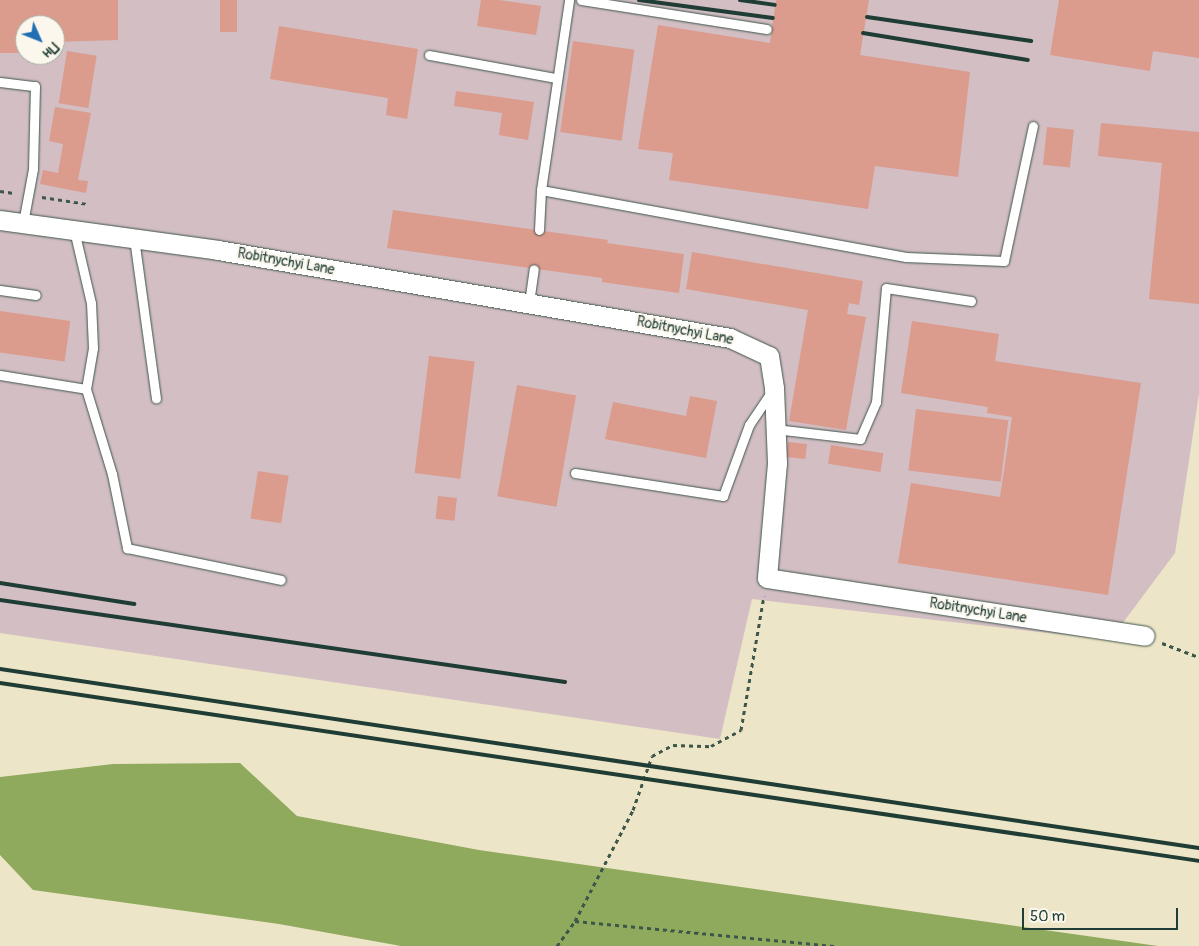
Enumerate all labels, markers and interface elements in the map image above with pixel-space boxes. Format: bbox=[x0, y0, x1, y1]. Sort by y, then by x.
north arrow bbox=[15, 15, 65, 65]
text: Пн bbox=[39, 39, 62, 62]
street label: Robitnychyi Lane bbox=[236, 245, 336, 279]
street label: Robitnychyi Lane bbox=[635, 313, 735, 349]
street label: Robitnychyi Lane bbox=[928, 595, 1028, 627]
scale bar bbox=[1024, 898, 1180, 930]
text: 50 m bbox=[1030, 907, 1065, 926]

